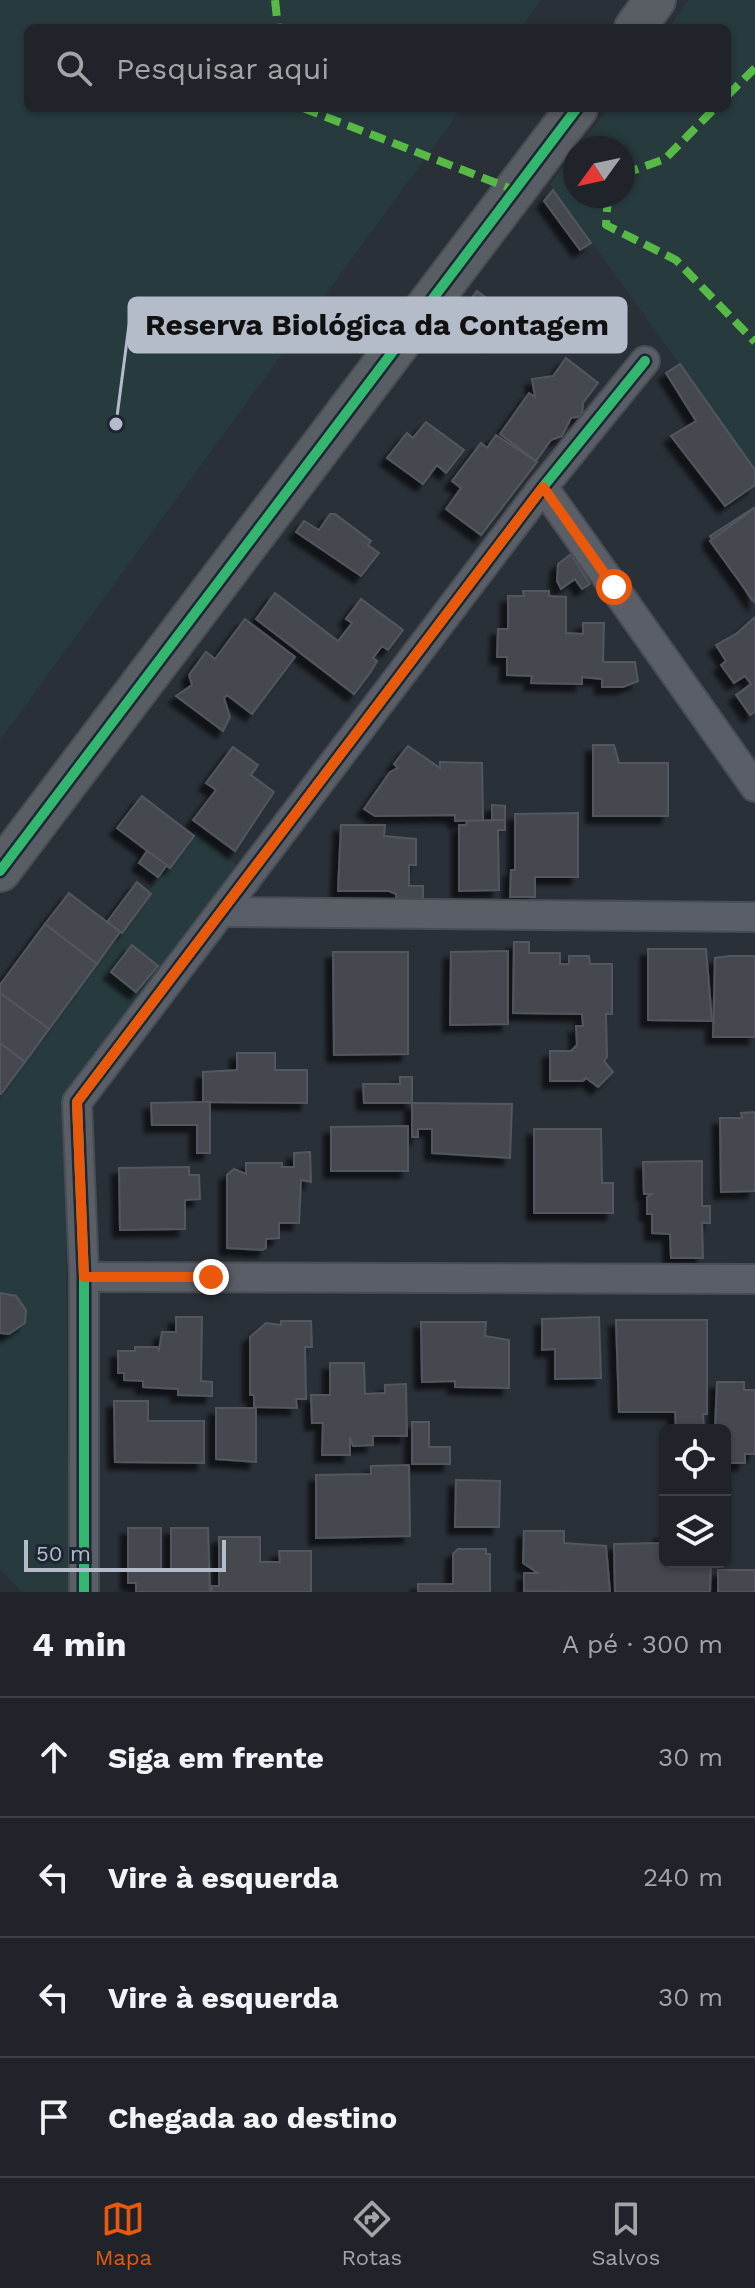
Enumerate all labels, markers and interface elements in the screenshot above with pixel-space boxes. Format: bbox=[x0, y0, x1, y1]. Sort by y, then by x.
search box bbox=[24, 24, 731, 112]
icon: search bbox=[52, 46, 96, 90]
text: Pesquisar aqui bbox=[116, 51, 329, 86]
north arrow bbox=[563, 136, 635, 208]
callout: Reserva Biológica da Contagem bbox=[129, 298, 626, 352]
text: Reserva Biológica da Contagem bbox=[145, 307, 609, 342]
route start bbox=[596, 569, 632, 605]
route end bbox=[193, 1259, 229, 1295]
map controls bbox=[659, 1424, 731, 1568]
button: locate bbox=[659, 1424, 731, 1496]
button: layers bbox=[659, 1496, 731, 1568]
scale bar bbox=[24, 1536, 226, 1572]
text: 50 m bbox=[36, 1541, 91, 1566]
text: 4 min bbox=[32, 1624, 127, 1664]
text: A pé · 300 m bbox=[562, 1629, 723, 1659]
icon: ahead bbox=[32, 1735, 76, 1779]
text: Siga em frente bbox=[108, 1740, 324, 1775]
text: 30 m bbox=[658, 1742, 723, 1772]
icon: left bbox=[32, 1855, 76, 1899]
text: Vire à esquerda bbox=[108, 1860, 338, 1895]
text: 240 m bbox=[643, 1862, 723, 1892]
icon: left bbox=[32, 1975, 76, 2019]
text: Vire à esquerda bbox=[108, 1980, 338, 2015]
text: 30 m bbox=[658, 1982, 723, 2012]
icon: arrive bbox=[32, 2095, 76, 2139]
text: Chegada ao destino bbox=[108, 2100, 397, 2135]
tab: Mapa bbox=[95, 2197, 152, 2270]
tab: Rotas bbox=[341, 2197, 402, 2270]
tab: Salvos bbox=[591, 2197, 660, 2270]

